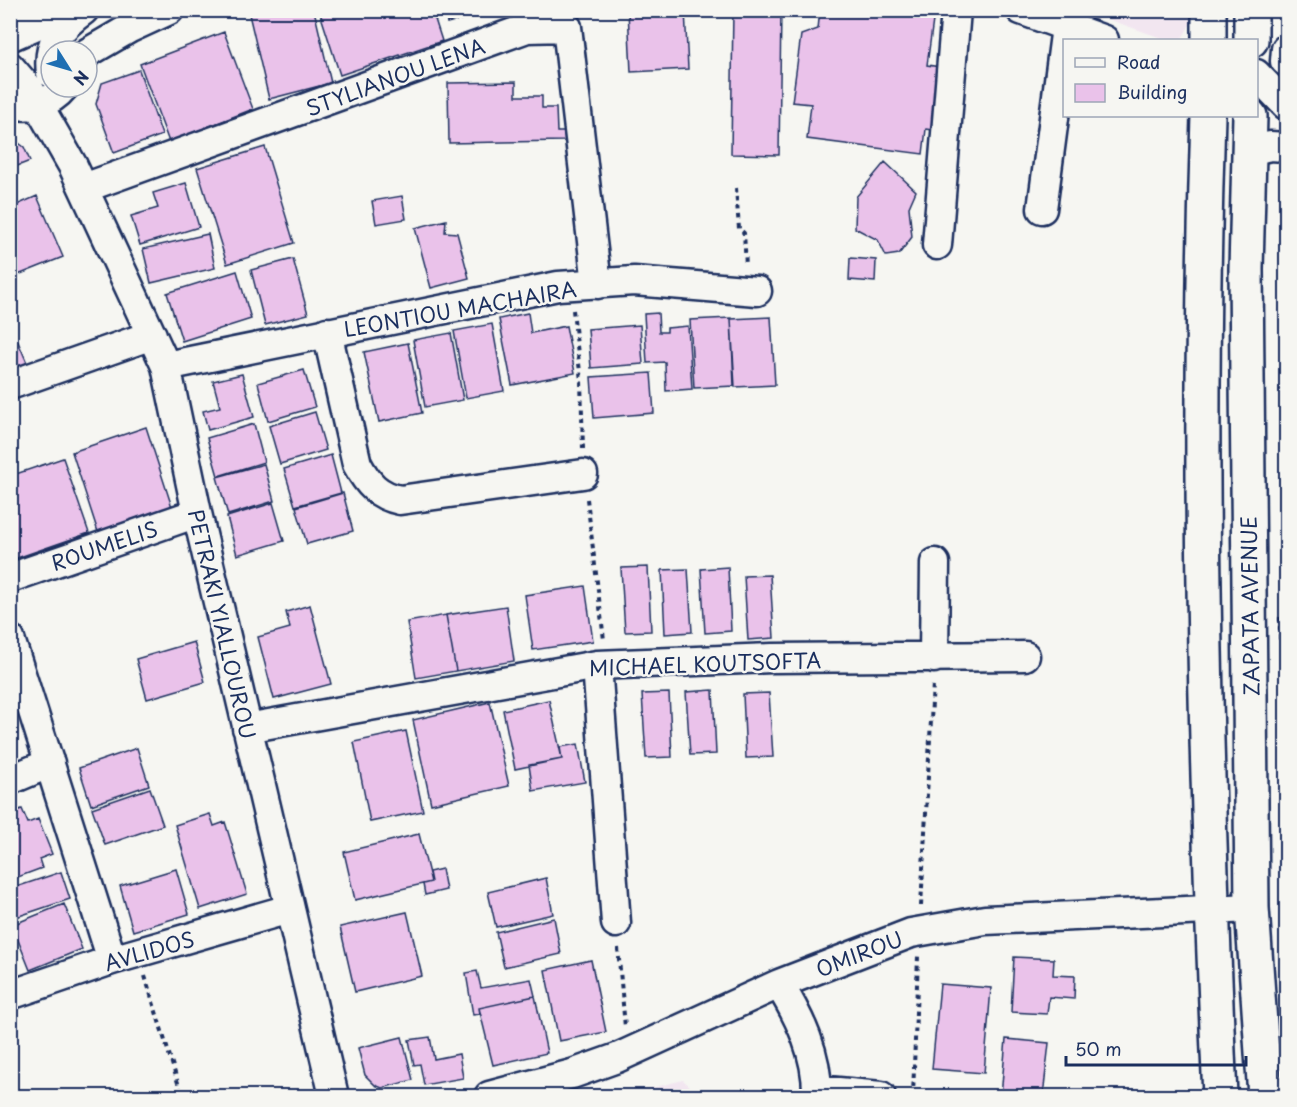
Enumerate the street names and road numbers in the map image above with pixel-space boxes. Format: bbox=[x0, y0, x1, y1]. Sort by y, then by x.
street label: STYLIANOU LENA bbox=[301, 29, 489, 123]
street label: LEONTIOU MACHAIRA bbox=[341, 272, 579, 344]
street label: PETRAKI YIALLOUROU bbox=[181, 506, 265, 742]
street label: ROUMELIS bbox=[46, 512, 162, 578]
street label: ZAPATA AVENUE bbox=[1231, 516, 1267, 696]
street label: MICHAEL KOUTSOFTA bbox=[588, 643, 822, 683]
street label: AVLIDOS bbox=[100, 922, 198, 978]
street label: OMIROU bbox=[811, 922, 907, 984]

